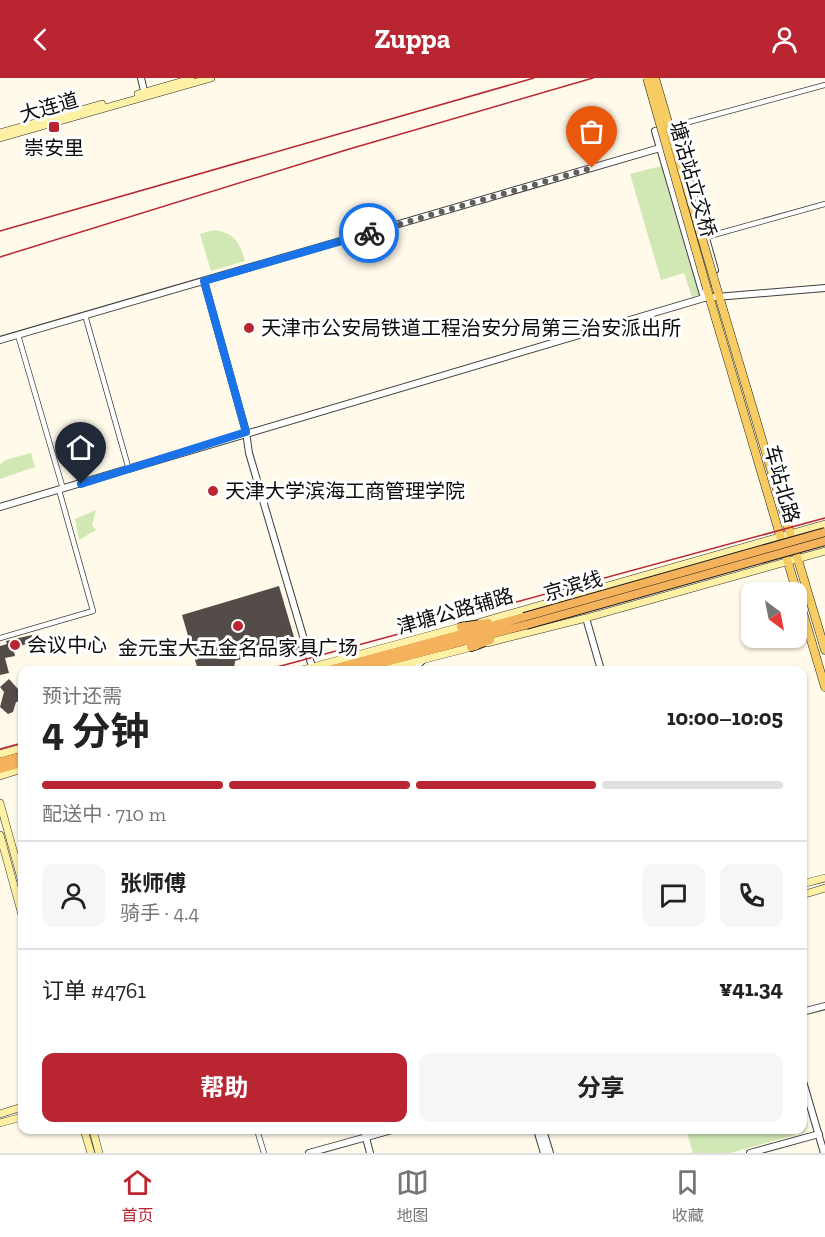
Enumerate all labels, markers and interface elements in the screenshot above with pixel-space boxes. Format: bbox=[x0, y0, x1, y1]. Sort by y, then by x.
icon: back bbox=[24, 23, 57, 56]
text: Zuppa bbox=[375, 23, 450, 55]
icon: person bbox=[768, 23, 801, 56]
street label: 大连道 bbox=[17, 87, 81, 127]
pin bbox=[566, 106, 617, 168]
icon: bag bbox=[575, 115, 608, 148]
street label: 塘沽站立交桥 bbox=[665, 118, 721, 240]
marker: 崇安里 bbox=[47, 120, 61, 134]
place label: 崇安里 bbox=[24, 136, 84, 160]
courier bbox=[339, 203, 399, 263]
icon: bike bbox=[353, 217, 386, 250]
place label: 天津市公安局铁道工程治安分局第三治安派出所 bbox=[261, 316, 681, 340]
marker: 天津市公安局铁道工程治安分局第三治安派出所 bbox=[242, 321, 256, 335]
pin bbox=[55, 422, 106, 484]
icon: home bbox=[64, 431, 97, 464]
street label: 车站北路 bbox=[759, 442, 805, 526]
place label: 天津大学滨海工商管理学院 bbox=[225, 479, 465, 503]
marker: 天津大学滨海工商管理学院 bbox=[206, 484, 220, 498]
street label: 京滨线 bbox=[541, 566, 605, 606]
north arrow bbox=[741, 582, 807, 648]
map controls bbox=[741, 582, 807, 648]
street label: 津塘公路辅路 bbox=[394, 583, 516, 639]
marker: 金元宝大五金名品家具广场 bbox=[231, 619, 245, 633]
place label: 会议中心 bbox=[27, 633, 107, 657]
place label: 金元宝大五金名品家具广场 bbox=[118, 636, 358, 660]
marker: 会议中心 bbox=[8, 638, 22, 652]
text: 预计还需 bbox=[42, 684, 122, 708]
text: 10:00–10:05 bbox=[667, 704, 783, 731]
text: 4 分钟 bbox=[42, 708, 150, 755]
text: 配送中 · 710 m bbox=[42, 802, 166, 826]
button: person bbox=[42, 864, 105, 927]
button: chat bbox=[642, 864, 705, 927]
button: phone bbox=[720, 864, 783, 927]
text: 张师傅 bbox=[120, 870, 186, 897]
text: 骑手 · 4.4 bbox=[120, 901, 199, 925]
text: ¥41.34 bbox=[719, 975, 783, 1002]
text: 订单 #4761 bbox=[42, 977, 146, 1004]
button: 帮助 bbox=[42, 1053, 407, 1122]
button: 分享 bbox=[419, 1053, 783, 1122]
tab: 首页 bbox=[121, 1166, 154, 1226]
tab: 地图 bbox=[396, 1166, 429, 1226]
tab: 收藏 bbox=[671, 1166, 704, 1226]

